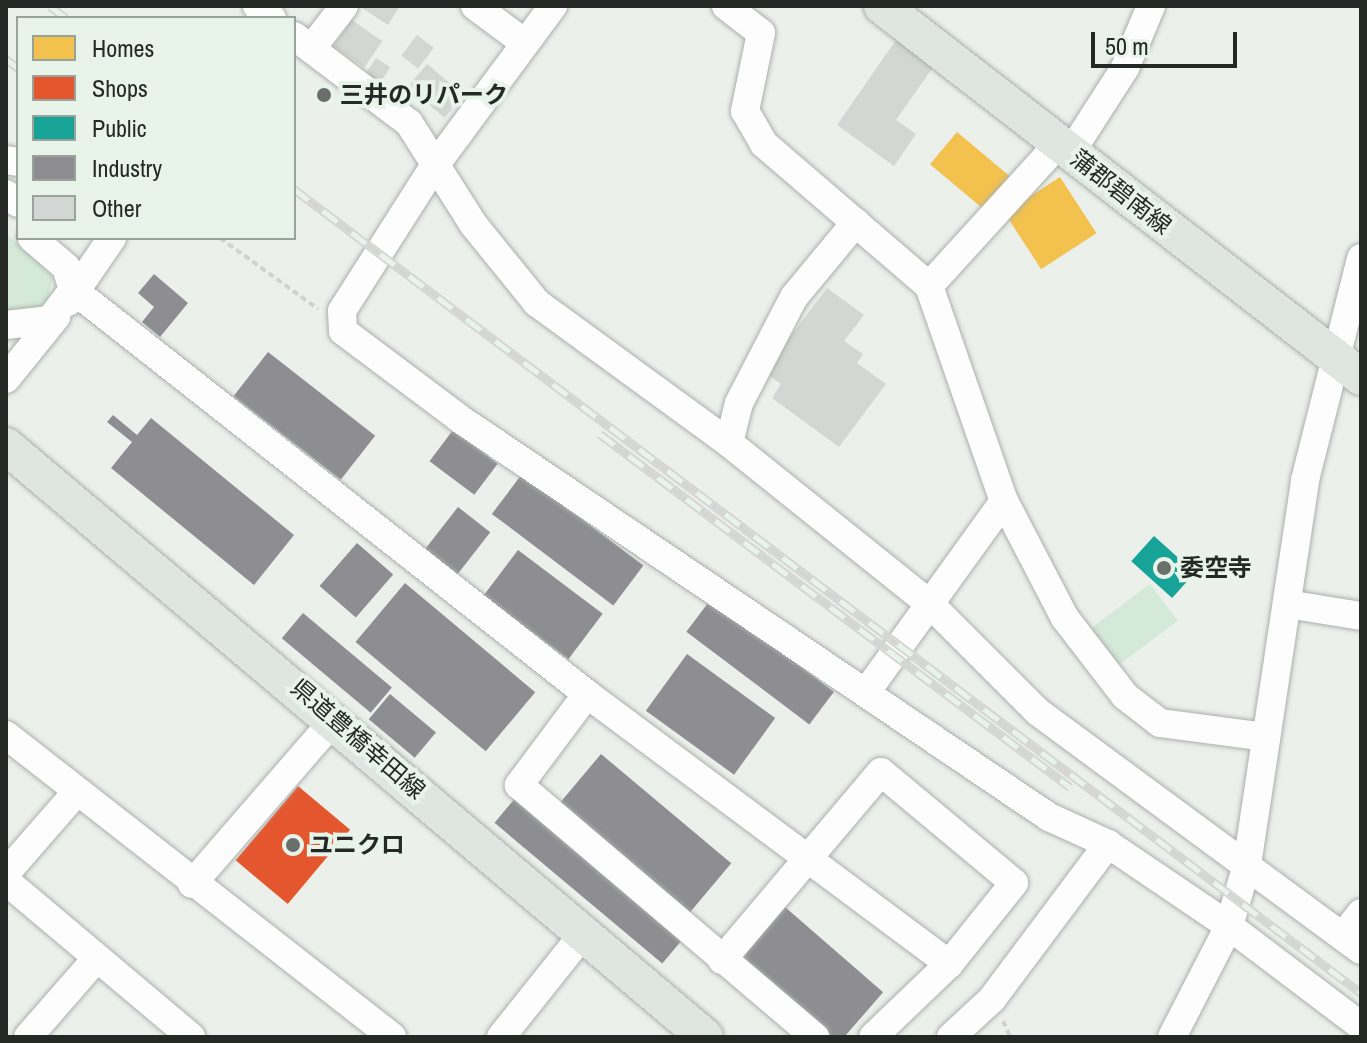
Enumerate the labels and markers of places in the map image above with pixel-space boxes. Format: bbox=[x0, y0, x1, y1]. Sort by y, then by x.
place label: 三井のリパーク bbox=[340, 81, 508, 109]
marker: 三井のリパーク bbox=[315, 86, 333, 104]
place label: 委空寺 bbox=[1180, 554, 1252, 582]
marker: 委空寺 bbox=[1155, 559, 1173, 577]
place label: ユニクロ bbox=[309, 831, 405, 859]
marker: ユニクロ bbox=[284, 836, 302, 854]

